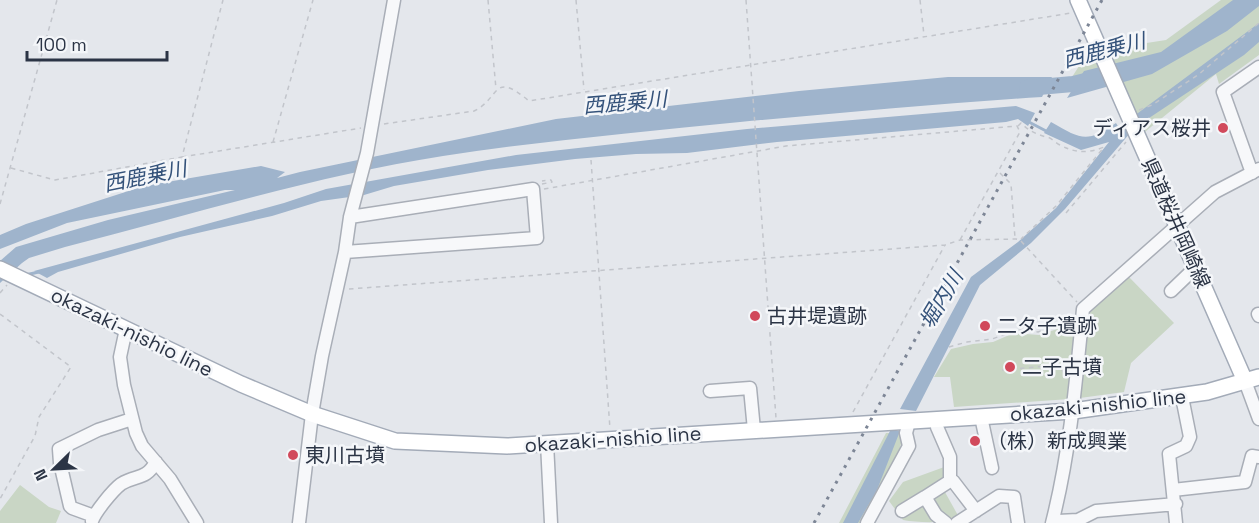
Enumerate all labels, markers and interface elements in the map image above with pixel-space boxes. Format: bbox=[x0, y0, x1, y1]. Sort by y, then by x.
scale bar bbox=[27, 24, 166, 62]
water label: 西鹿乗川 bbox=[1060, 26, 1150, 73]
text: 100 m bbox=[36, 33, 87, 56]
water label: 西鹿乗川 bbox=[582, 85, 670, 119]
place label: ディアス桜井 bbox=[1092, 115, 1211, 141]
marker: ディアス桜井 bbox=[1216, 121, 1230, 135]
water label: 西鹿乗川 bbox=[101, 154, 191, 197]
street label: 県道桜井岡崎線 bbox=[1136, 154, 1216, 292]
water label: 堀内川 bbox=[913, 263, 970, 333]
street label: okazaki-nishio line bbox=[47, 281, 217, 383]
place label: 古井堤遺跡 bbox=[767, 303, 867, 329]
marker: 古井堤遺跡 bbox=[748, 309, 762, 323]
place label: 二タ子遺跡 bbox=[997, 313, 1097, 339]
marker: 二タ子遺跡 bbox=[978, 319, 992, 333]
place label: 二子古墳 bbox=[1022, 354, 1102, 380]
marker: 二子古墳 bbox=[1003, 360, 1017, 374]
street label: okazaki-nishio line bbox=[1008, 383, 1188, 427]
street label: okazaki-nishio line bbox=[524, 420, 702, 458]
place label: （株）新成興業 bbox=[987, 428, 1127, 454]
marker: （株）新成興業 bbox=[968, 434, 982, 448]
north arrow bbox=[24, 439, 84, 499]
place label: 東川古墳 bbox=[305, 442, 385, 468]
marker: 東川古墳 bbox=[286, 448, 300, 462]
text: N bbox=[29, 466, 53, 484]

